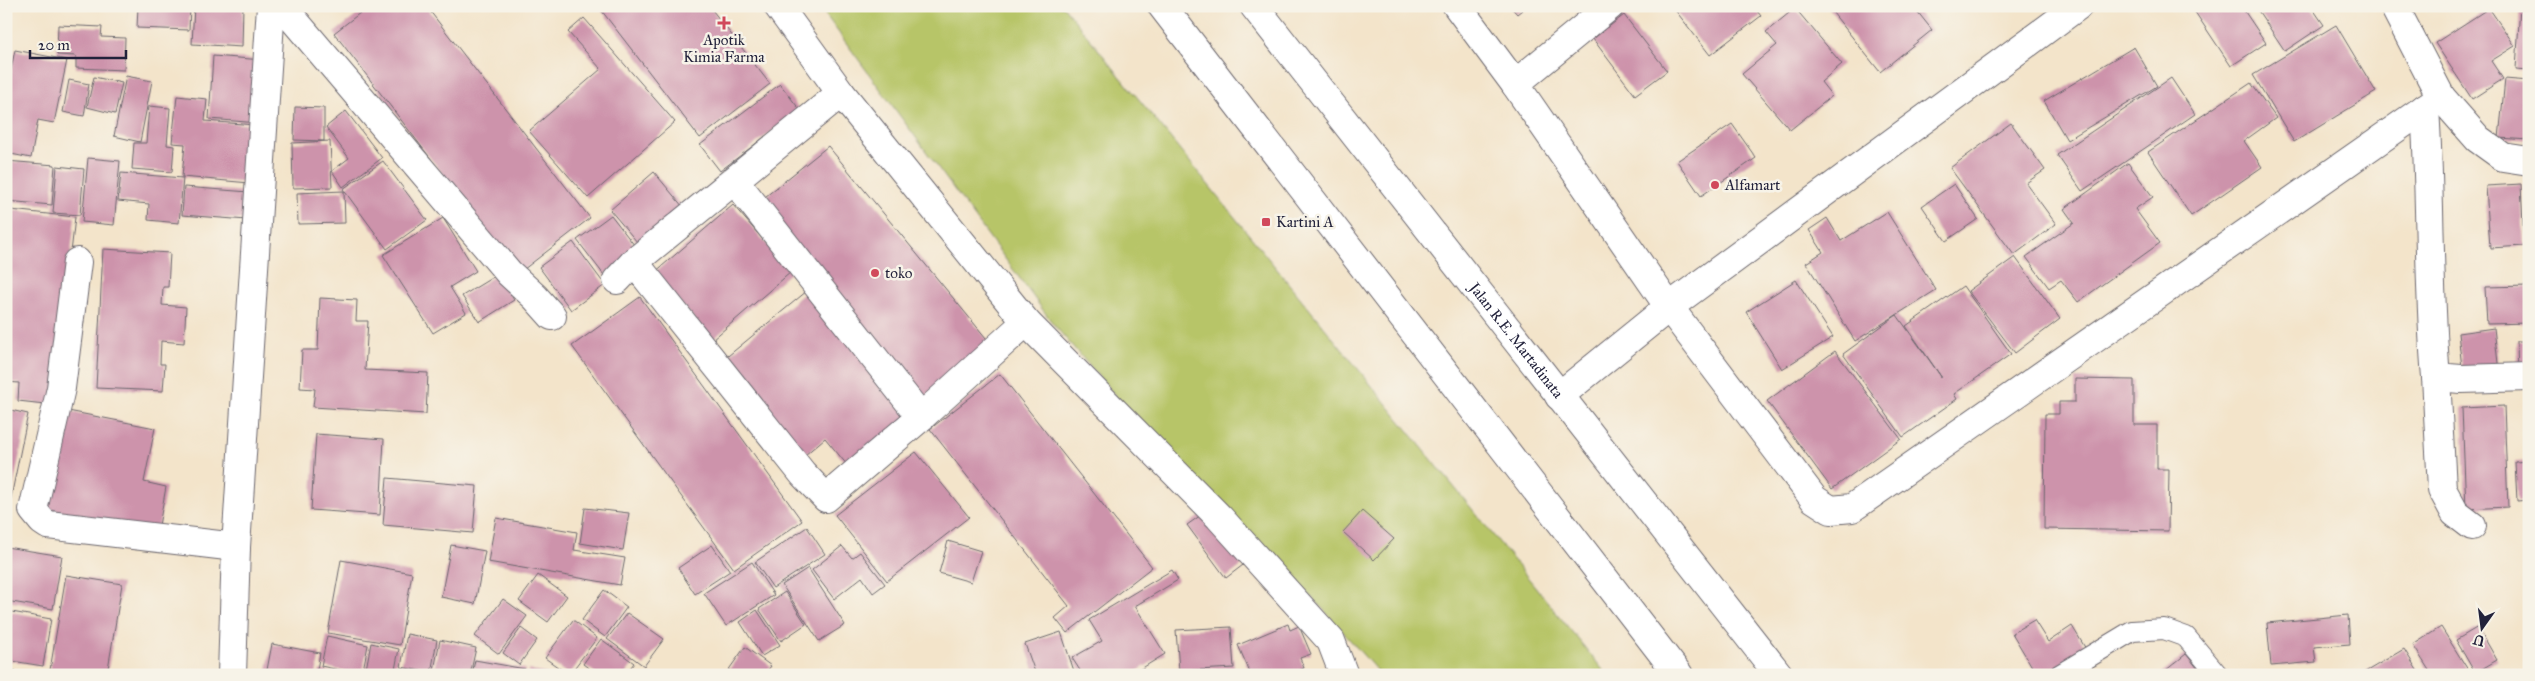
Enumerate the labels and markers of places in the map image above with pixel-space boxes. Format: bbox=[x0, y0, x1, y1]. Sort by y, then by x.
marker: Apotik Kimia Farma bbox=[718, 17, 730, 29]
place label: Apotik Kimia Farma bbox=[683, 31, 765, 66]
place label: Alfamart bbox=[1724, 176, 1781, 194]
marker: Alfamart bbox=[1709, 179, 1721, 191]
place label: Kartini A bbox=[1276, 213, 1334, 231]
marker: Kartini A bbox=[1260, 216, 1272, 228]
place label: toko bbox=[885, 264, 913, 282]
marker: toko bbox=[869, 267, 881, 279]

